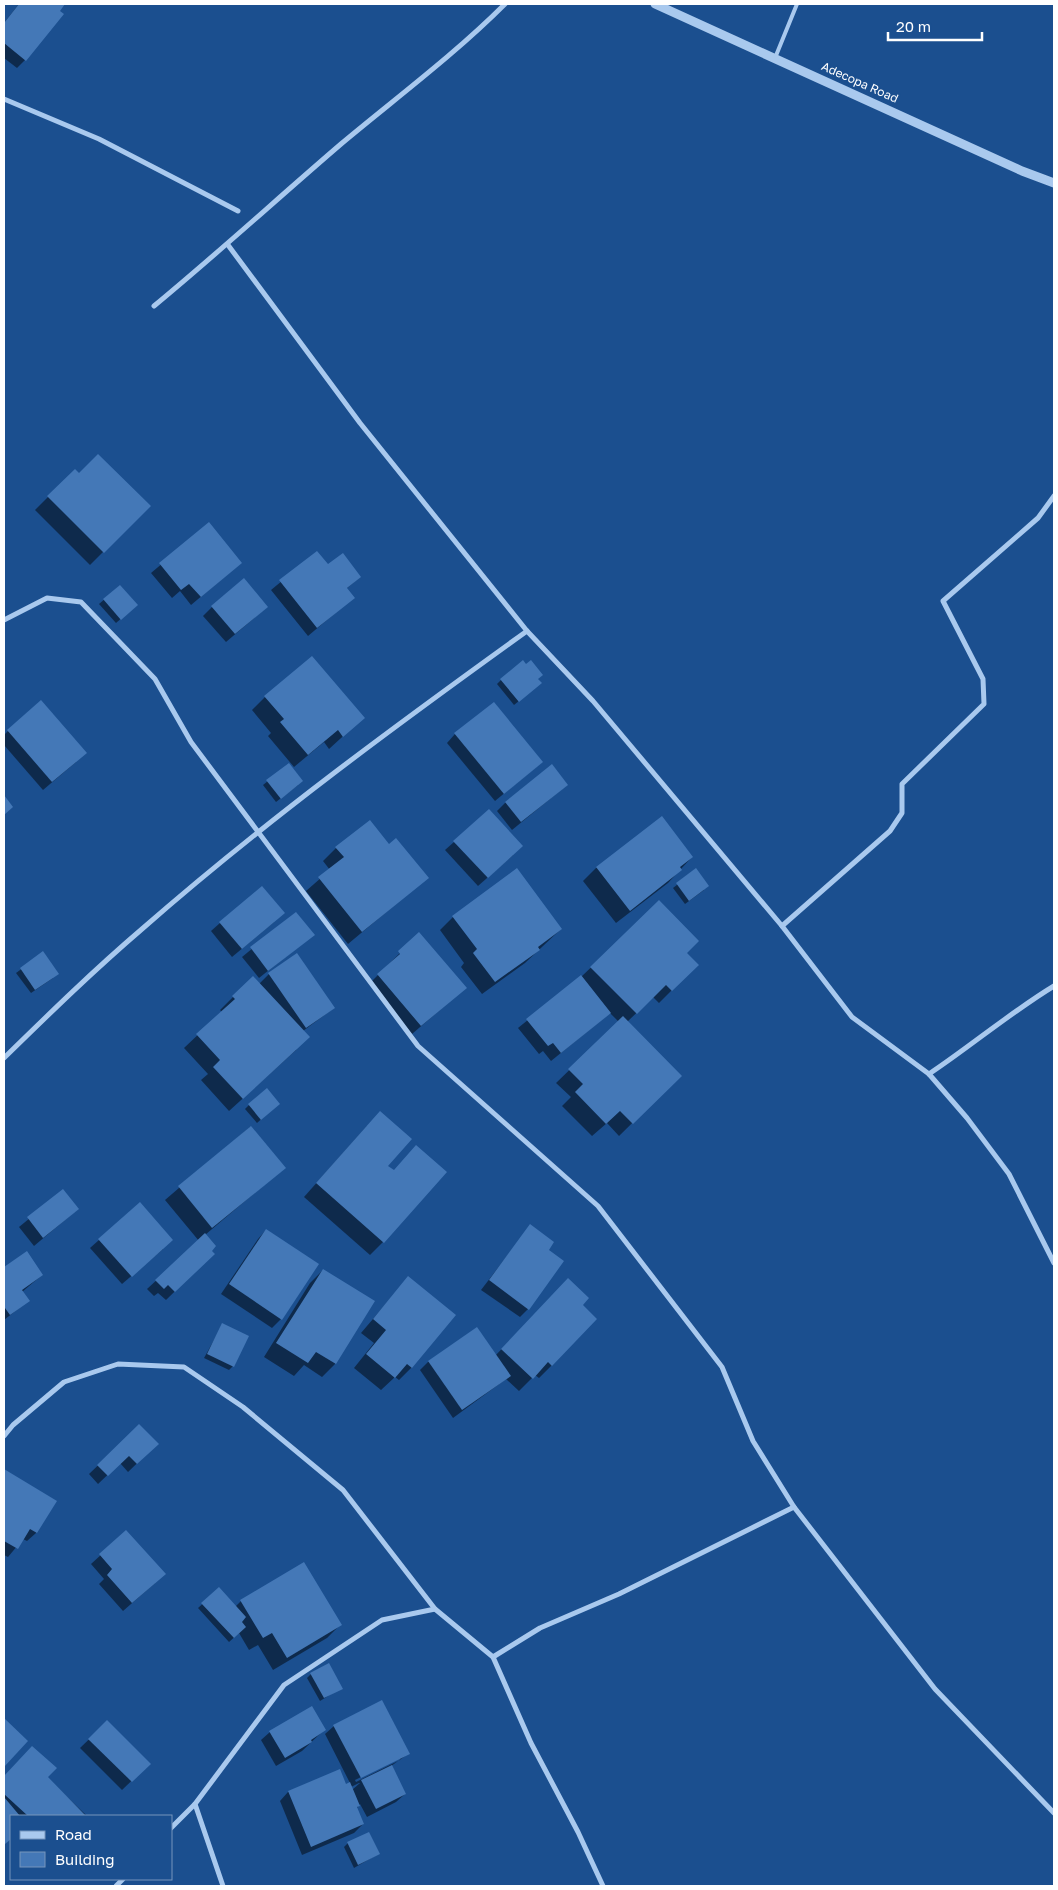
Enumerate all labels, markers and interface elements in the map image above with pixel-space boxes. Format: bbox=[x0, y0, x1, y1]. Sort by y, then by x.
scale bar bbox=[888, 10, 982, 42]
text: 20 m bbox=[896, 17, 931, 35]
street label: Adecopa Road bbox=[819, 58, 901, 106]
legend bbox=[10, 1815, 172, 1880]
text: Road bbox=[55, 1825, 92, 1843]
text: Building bbox=[55, 1850, 115, 1868]

